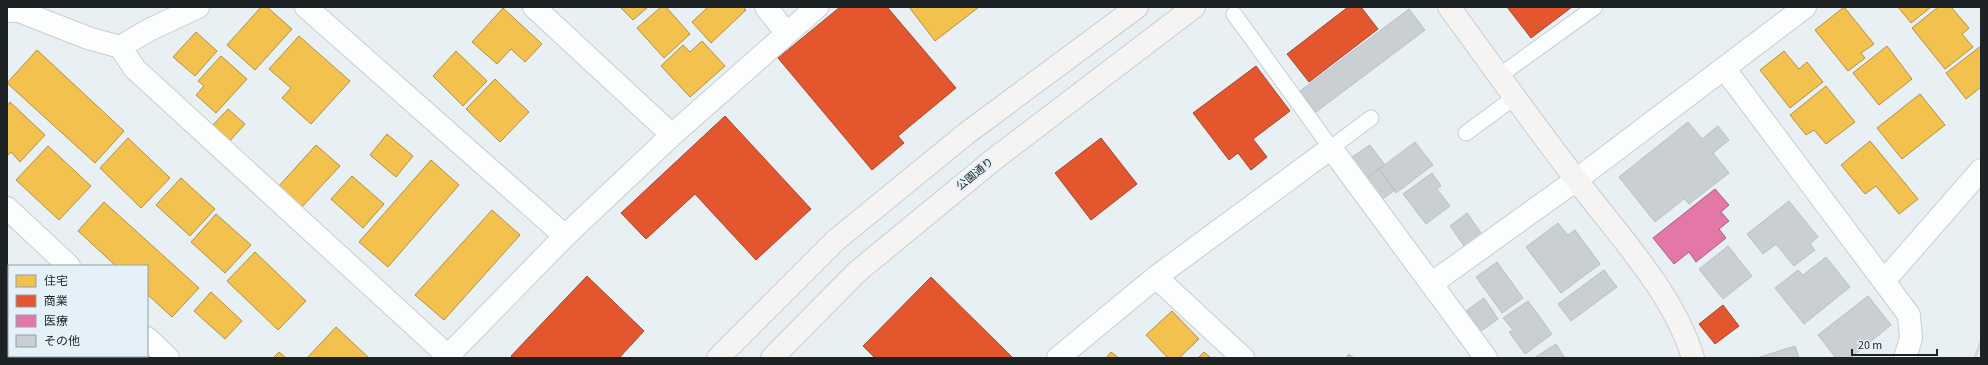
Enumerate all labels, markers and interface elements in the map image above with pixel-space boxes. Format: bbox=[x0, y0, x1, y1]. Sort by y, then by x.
street label: 公園通り bbox=[953, 154, 997, 194]
legend bbox=[8, 265, 148, 357]
text: 住宅 bbox=[44, 273, 68, 290]
text: 商業 bbox=[44, 293, 68, 310]
text: 医療 bbox=[44, 313, 68, 330]
scale bar bbox=[1852, 331, 1937, 357]
text: その他 bbox=[44, 333, 80, 350]
text: 20 m bbox=[1858, 337, 1882, 354]

